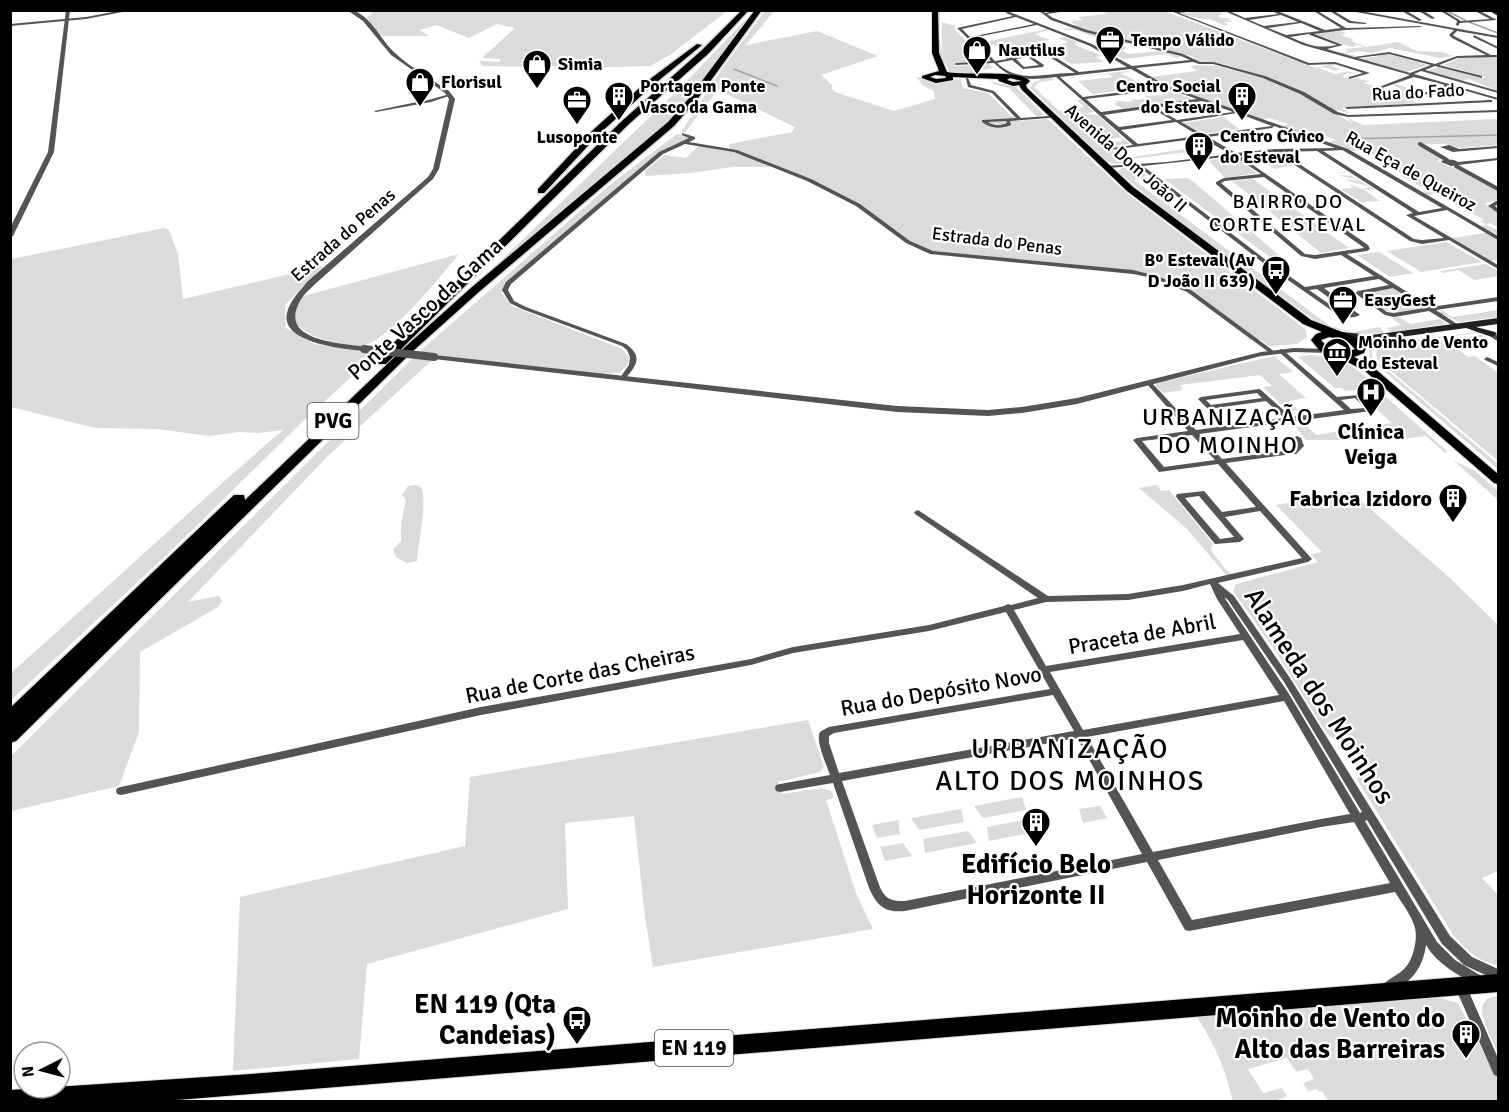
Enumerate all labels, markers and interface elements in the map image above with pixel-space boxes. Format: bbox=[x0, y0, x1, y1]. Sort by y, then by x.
office icon: Tempo Válido bbox=[1094, 24, 1126, 66]
place label: Tempo Válido bbox=[1131, 29, 1235, 51]
shop icon: Nautilus bbox=[961, 34, 993, 76]
place label: Nautilus bbox=[998, 39, 1065, 61]
shop icon: Simia bbox=[521, 48, 553, 90]
place label: Simia bbox=[558, 53, 603, 75]
shop icon: Florisul bbox=[404, 66, 436, 108]
place label: Florisul bbox=[441, 71, 502, 93]
place label: Portagem Ponte Vasco da Gama bbox=[640, 75, 765, 118]
place label: Centro Social do Esteval bbox=[1116, 75, 1221, 118]
street label: Rua do Fado bbox=[1371, 79, 1465, 105]
building icon: Portagem Ponte Vasco da Gama bbox=[603, 80, 635, 122]
building icon: Centro Social do Esteval bbox=[1226, 80, 1258, 122]
office icon: Lusoponte bbox=[561, 84, 593, 126]
street label: Avenida Dom João II bbox=[1060, 99, 1192, 217]
place label: Centro Cívico do Esteval bbox=[1220, 125, 1324, 168]
place label: Lusoponte bbox=[537, 126, 618, 148]
street label: Rua Eça de Queiroz bbox=[1342, 126, 1480, 216]
building icon: Centro Cívico do Esteval bbox=[1183, 130, 1215, 172]
street label: Estrada do Penas bbox=[286, 184, 400, 286]
district label: BAIRRO DO CORTE ESTEVAL bbox=[1209, 189, 1367, 237]
street label: Estrada do Penas bbox=[931, 222, 1063, 260]
street label: Ponte Vasco da Gama bbox=[342, 232, 508, 386]
place label: Bº Esteval (Av D João II 639) bbox=[1144, 249, 1255, 292]
bus stop icon: Bº Esteval (Av D João II 639) bbox=[1260, 254, 1292, 296]
office icon: EasyGest bbox=[1327, 284, 1359, 326]
place label: EasyGest bbox=[1364, 289, 1436, 311]
place label: Moinho de Vento do Esteval bbox=[1358, 331, 1488, 374]
museum icon: Moinho de Vento do Esteval bbox=[1321, 336, 1353, 378]
hospital icon: Clínica Veiga bbox=[1355, 376, 1387, 418]
district label: URBANIZAÇÃO DO MOINHO bbox=[1142, 402, 1314, 460]
road number: PVG bbox=[308, 403, 358, 439]
place label: Clínica Veiga bbox=[1338, 418, 1404, 470]
building icon: Fabrica Izidoro bbox=[1437, 482, 1469, 524]
place label: Fabrica Izidoro bbox=[1289, 485, 1432, 512]
street label: Alameda dos Moinhos bbox=[1237, 582, 1401, 810]
street label: Praceta de Abril bbox=[1066, 608, 1218, 660]
street label: Rua de Corte das Cheiras bbox=[463, 639, 697, 709]
street label: Rua do Depósito Novo bbox=[838, 660, 1044, 722]
district label: URBANIZAÇÃO ALTO DOS MOINHOS bbox=[935, 732, 1205, 798]
building icon: Edifício Belo Horizonte II bbox=[1020, 806, 1052, 848]
place label: Edifício Belo Horizonte II bbox=[961, 848, 1111, 912]
place label: EN 119 (Qta Candeias) bbox=[414, 988, 556, 1052]
place label: Moinho de Vento do Alto das Barreiras bbox=[1215, 1002, 1445, 1066]
bus stop icon: EN 119 (Qta Candeias) bbox=[561, 1004, 593, 1046]
building icon: Moinho de Vento do Alto das Barreiras bbox=[1450, 1018, 1482, 1060]
road number: EN 119 bbox=[655, 1030, 733, 1066]
north arrow bbox=[12, 1040, 72, 1100]
text: N bbox=[18, 1065, 39, 1078]

